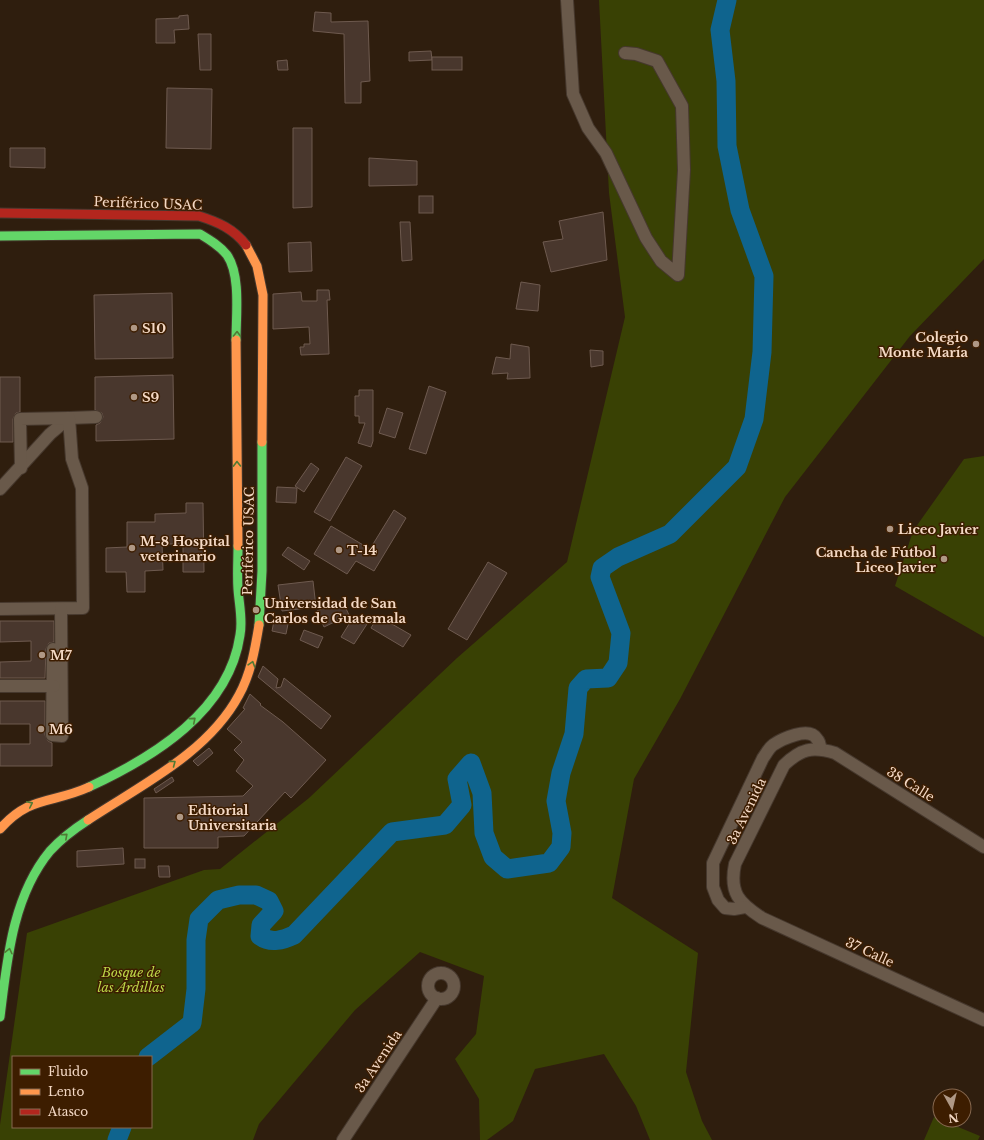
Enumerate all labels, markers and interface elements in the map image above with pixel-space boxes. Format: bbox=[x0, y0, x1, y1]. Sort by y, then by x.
street label: Periférico USAC bbox=[93, 193, 203, 214]
place label: S10 bbox=[142, 320, 166, 337]
marker: S10 bbox=[129, 323, 139, 333]
place label: Colegio Monte María bbox=[878, 329, 969, 361]
one-way arrow bbox=[233, 331, 241, 337]
marker: Colegio Monte María bbox=[971, 339, 981, 349]
place label: S9 bbox=[142, 389, 160, 406]
marker: S9 bbox=[129, 392, 139, 402]
one-way arrow bbox=[233, 461, 241, 467]
street label: Periférico USAC bbox=[239, 487, 258, 595]
place label: Liceo Javier bbox=[898, 521, 979, 538]
marker: Liceo Javier bbox=[885, 524, 895, 534]
place label: M-8 Hospital veterinario bbox=[140, 533, 230, 565]
place label: T-14 bbox=[347, 542, 378, 559]
marker: M-8 Hospital veterinario bbox=[127, 543, 137, 553]
place label: Cancha de Fútbol Liceo Javier bbox=[816, 544, 937, 576]
marker: T-14 bbox=[334, 545, 344, 555]
marker: Cancha de Fútbol Liceo Javier bbox=[939, 554, 949, 564]
place label: Universidad de San Carlos de Guatemala bbox=[264, 595, 407, 627]
marker: Universidad de San Carlos de Guatemala bbox=[251, 605, 261, 615]
place label: M7 bbox=[50, 647, 72, 664]
marker: M7 bbox=[37, 650, 47, 660]
one-way arrow bbox=[247, 661, 256, 668]
one-way arrow bbox=[189, 718, 196, 725]
place label: M6 bbox=[49, 721, 73, 738]
marker: M6 bbox=[36, 724, 46, 734]
one-way arrow bbox=[168, 761, 175, 768]
street label: 38 Calle bbox=[884, 763, 938, 806]
street label: 3a Avenida bbox=[723, 774, 770, 847]
one-way arrow bbox=[25, 801, 33, 809]
place label: Editorial Universitaria bbox=[188, 802, 277, 834]
marker: Editorial Universitaria bbox=[175, 812, 185, 822]
one-way arrow bbox=[60, 833, 68, 840]
street label: 37 Calle bbox=[843, 934, 897, 971]
one-way arrow bbox=[4, 947, 12, 954]
park label: Bosque de las Ardillas bbox=[97, 964, 165, 996]
street label: 3a Avenida bbox=[351, 1026, 406, 1096]
legend bbox=[12, 1056, 152, 1128]
text: Fluido bbox=[48, 1064, 88, 1079]
text: Lento bbox=[48, 1084, 84, 1099]
north arrow bbox=[932, 1088, 972, 1128]
text: Atasco bbox=[47, 1104, 88, 1119]
text: N bbox=[947, 1110, 959, 1126]

